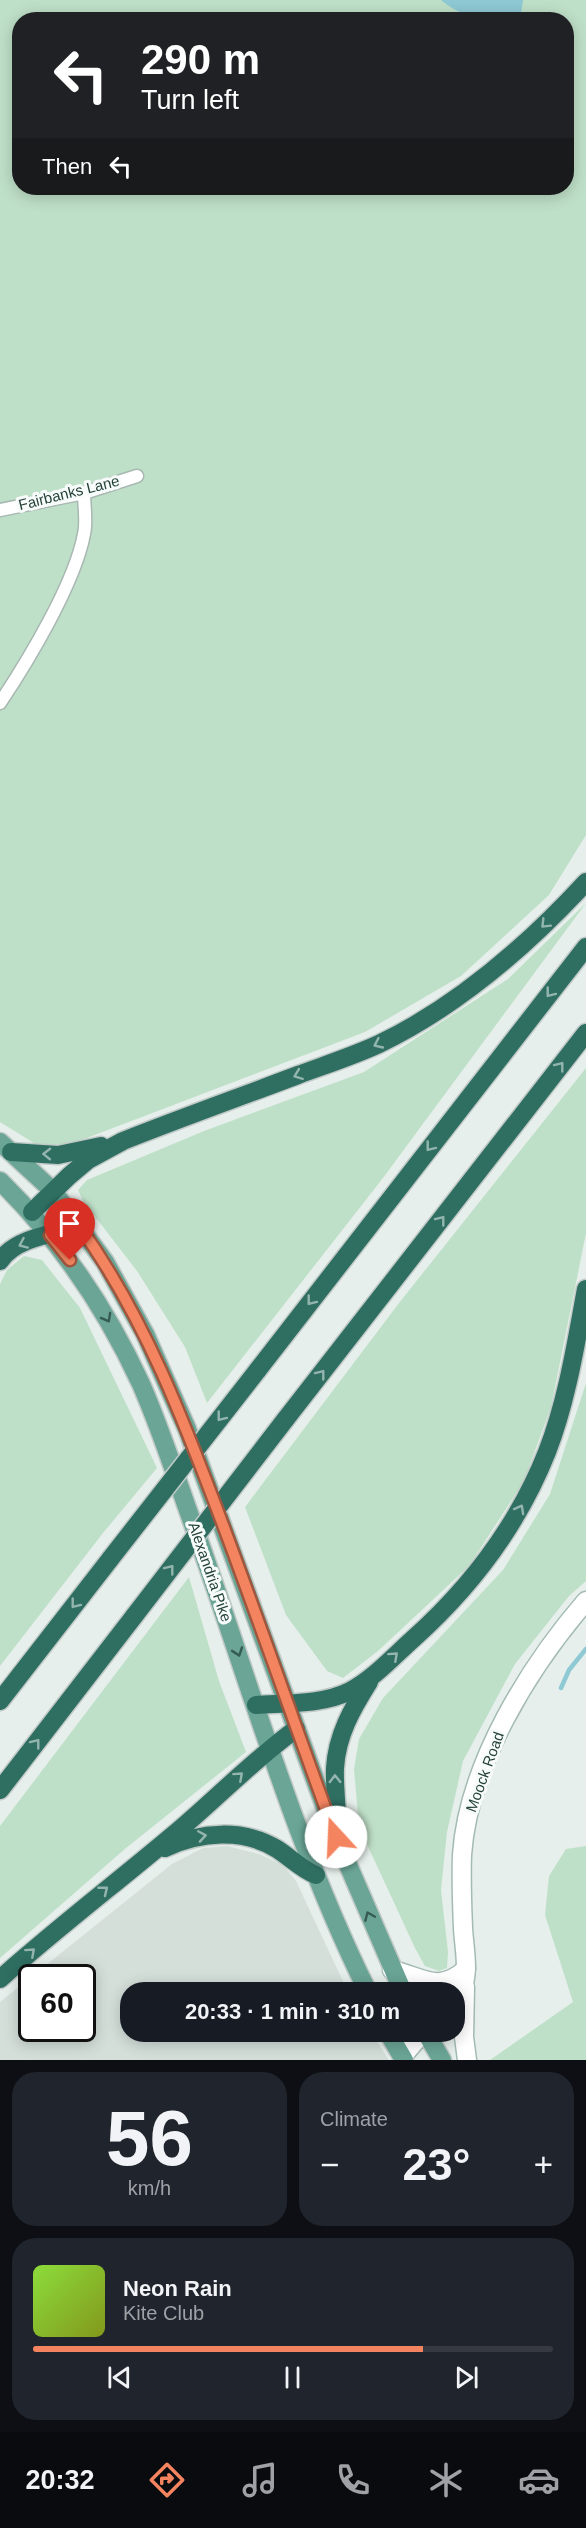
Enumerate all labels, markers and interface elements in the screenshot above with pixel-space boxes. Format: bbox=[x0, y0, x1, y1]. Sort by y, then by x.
icon: left bbox=[42, 36, 120, 114]
text: 290 m bbox=[141, 36, 260, 83]
text: Turn left bbox=[141, 85, 239, 115]
icon: left bbox=[104, 150, 137, 183]
text: Then bbox=[42, 154, 92, 179]
street label: Fairbanks Lane bbox=[17, 472, 121, 513]
one-way arrow bbox=[542, 917, 553, 928]
one-way arrow bbox=[546, 987, 557, 998]
one-way arrow bbox=[373, 1036, 384, 1048]
one-way arrow bbox=[553, 1061, 564, 1072]
one-way arrow bbox=[293, 1068, 304, 1080]
one-way arrow bbox=[427, 1141, 438, 1152]
one-way arrow bbox=[42, 1148, 51, 1161]
pin bbox=[44, 1198, 95, 1260]
icon: arrive bbox=[53, 1207, 86, 1240]
one-way arrow bbox=[433, 1216, 444, 1227]
one-way arrow bbox=[18, 1237, 29, 1249]
one-way arrow bbox=[307, 1295, 318, 1306]
one-way arrow bbox=[100, 1312, 111, 1322]
one-way arrow bbox=[314, 1370, 325, 1381]
one-way arrow bbox=[217, 1411, 228, 1422]
one-way arrow bbox=[513, 1504, 525, 1515]
street label: Alexandria Pike bbox=[185, 1520, 235, 1624]
one-way arrow bbox=[163, 1564, 174, 1575]
one-way arrow bbox=[71, 1598, 82, 1609]
one-way arrow bbox=[230, 1646, 243, 1657]
one-way arrow bbox=[387, 1652, 398, 1663]
street label: Moock Road bbox=[462, 1729, 507, 1814]
one-way arrow bbox=[28, 1739, 39, 1750]
one-way arrow bbox=[232, 1772, 243, 1783]
one-way arrow bbox=[329, 1775, 342, 1784]
position arrow bbox=[304, 1805, 368, 1869]
one-way arrow bbox=[197, 1831, 206, 1843]
one-way arrow bbox=[97, 1887, 108, 1898]
one-way arrow bbox=[364, 1911, 376, 1922]
one-way arrow bbox=[24, 1948, 35, 1959]
speed limit sign: 60 bbox=[18, 1964, 96, 2042]
text: 20:33 · 1 min · 310 m bbox=[185, 1999, 400, 2024]
text: 56 bbox=[106, 2094, 193, 2182]
text: Climate bbox=[320, 2108, 388, 2130]
text: 23° bbox=[402, 2139, 471, 2190]
text: − bbox=[320, 2146, 339, 2183]
text: + bbox=[534, 2146, 553, 2183]
text: km/h bbox=[128, 2177, 171, 2199]
text: Neon Rain bbox=[123, 2276, 232, 2301]
text: Kite Club bbox=[123, 2302, 204, 2324]
icon: previous bbox=[103, 2361, 136, 2394]
icon: pause bbox=[276, 2361, 309, 2394]
icon: next bbox=[450, 2361, 483, 2394]
icon: directions bbox=[146, 2459, 188, 2501]
icon: music bbox=[239, 2459, 281, 2501]
icon: phone bbox=[332, 2459, 374, 2501]
icon: climate bbox=[425, 2459, 467, 2501]
icon: car bbox=[518, 2459, 560, 2501]
text: 20:32 bbox=[26, 2465, 95, 2495]

